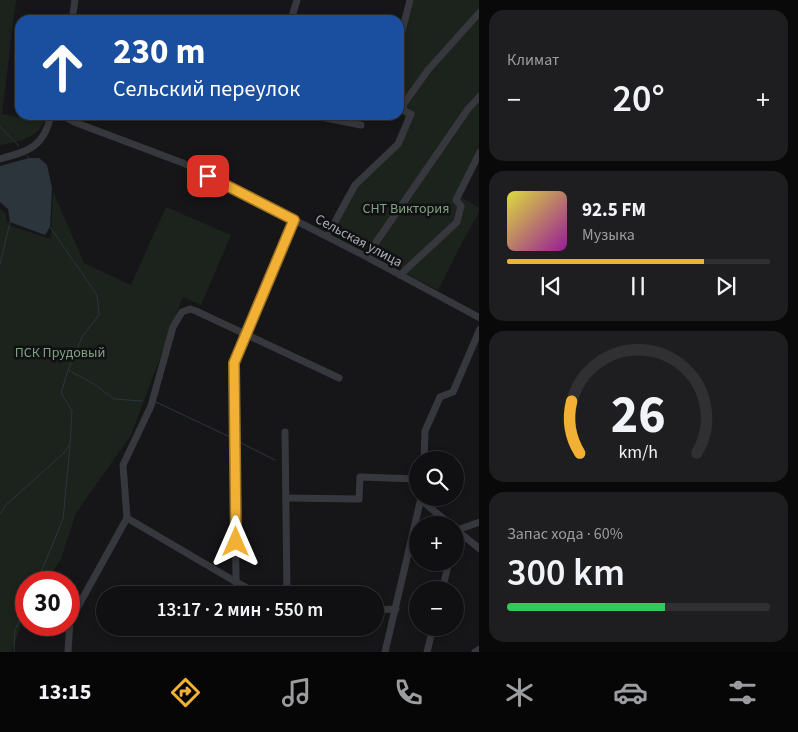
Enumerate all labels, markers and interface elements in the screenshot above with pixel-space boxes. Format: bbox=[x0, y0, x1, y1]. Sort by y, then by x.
text: 230 m bbox=[113, 27, 205, 77]
icon: ahead bbox=[30, 35, 95, 100]
text: Климат bbox=[507, 49, 559, 71]
text: 20° bbox=[612, 72, 665, 126]
text: Сельский переулок bbox=[113, 73, 300, 105]
text: − bbox=[507, 80, 521, 120]
text: + bbox=[756, 80, 770, 120]
pin bbox=[187, 155, 229, 197]
icon: arrive bbox=[194, 162, 222, 190]
text: 92.5 FM bbox=[582, 197, 646, 224]
park label: СНТ Виктория bbox=[363, 199, 449, 219]
street label: Сельская улица bbox=[311, 209, 406, 272]
text: Музыка bbox=[582, 224, 635, 246]
icon: previous bbox=[537, 272, 565, 300]
icon: pause bbox=[624, 272, 652, 300]
icon: next bbox=[712, 272, 740, 300]
park label: ПСК Прудовый bbox=[15, 343, 105, 363]
text: 26 bbox=[611, 379, 666, 453]
text: km/h bbox=[619, 440, 658, 465]
map controls bbox=[409, 451, 464, 636]
button: search bbox=[409, 451, 464, 506]
position arrow bbox=[209, 515, 261, 567]
button: + bbox=[409, 516, 464, 571]
text: Запас хода · 60% bbox=[507, 523, 623, 545]
text: 300 km bbox=[507, 546, 625, 600]
speed limit sign: 30 bbox=[15, 571, 80, 636]
button: − bbox=[409, 581, 464, 636]
text: 13:17 · 2 мин · 550 m bbox=[157, 597, 323, 624]
icon: directions bbox=[168, 675, 203, 710]
icon: music bbox=[279, 675, 314, 710]
icon: phone bbox=[391, 675, 426, 710]
icon: climate bbox=[502, 675, 537, 710]
icon: car bbox=[613, 675, 648, 710]
icon: filters bbox=[725, 675, 760, 710]
text: 13:15 bbox=[38, 676, 91, 708]

